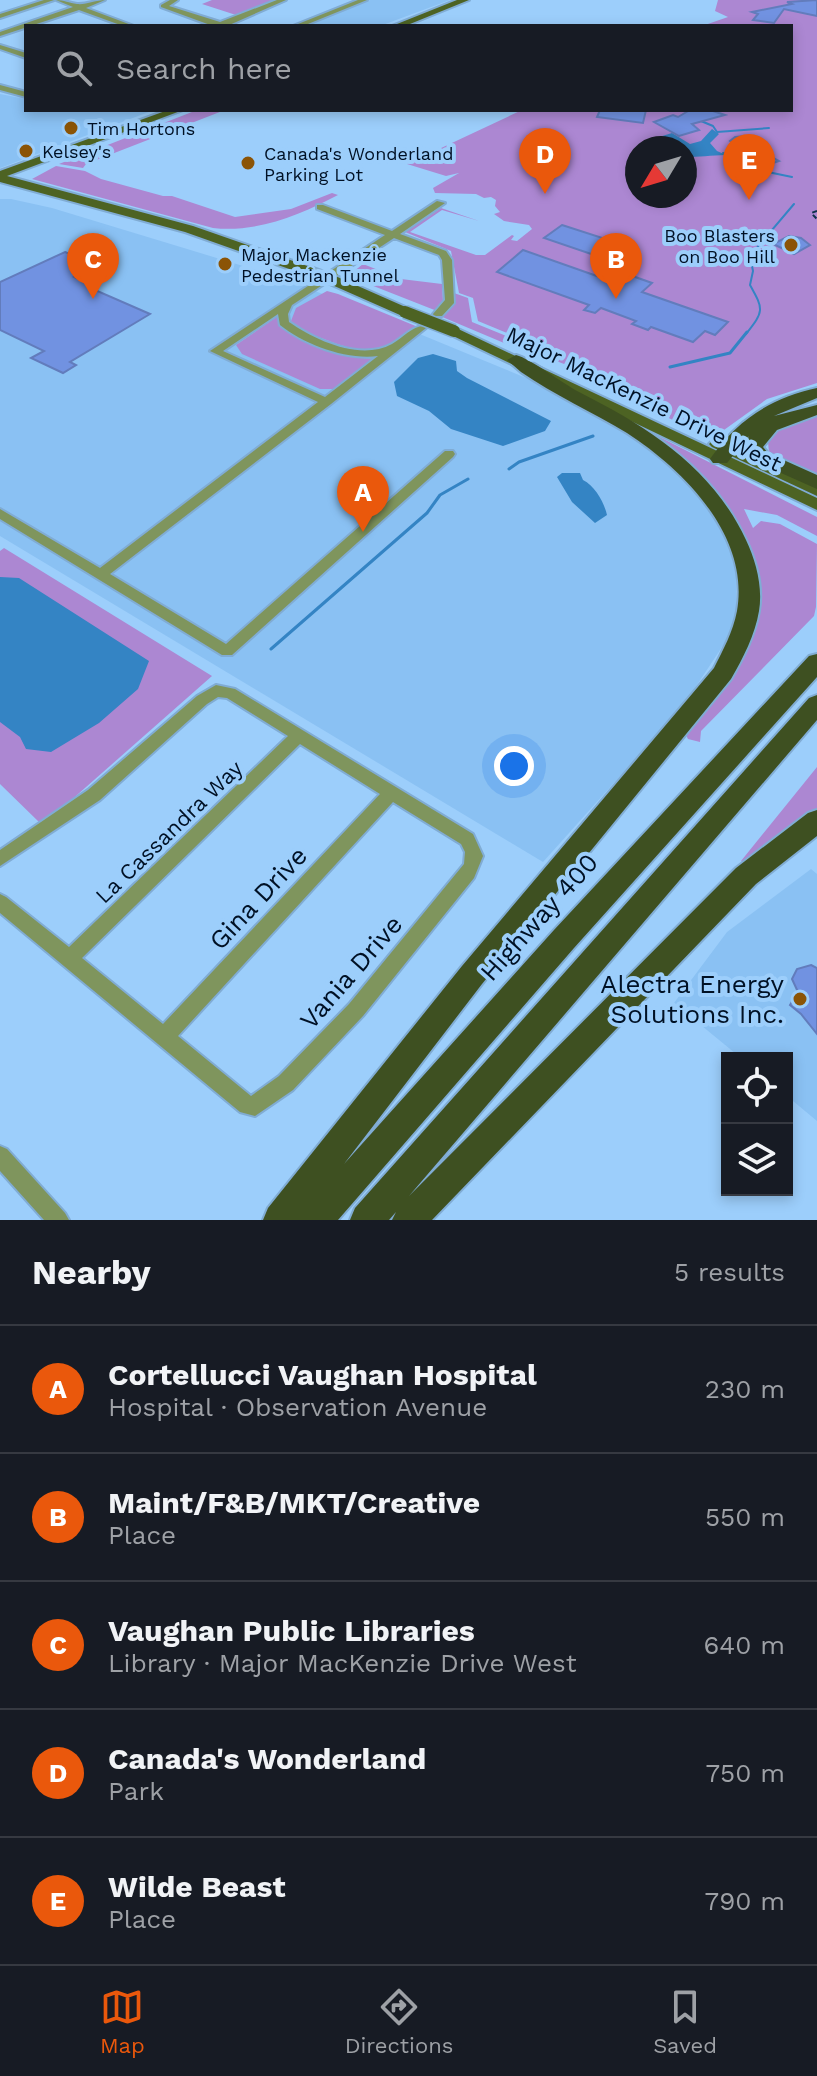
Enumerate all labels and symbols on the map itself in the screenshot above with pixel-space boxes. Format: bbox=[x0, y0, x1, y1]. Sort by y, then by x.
place label: Tim Hortons bbox=[87, 118, 195, 139]
marker: Tim Hortons bbox=[62, 119, 80, 137]
pin: D bbox=[519, 128, 571, 194]
pin: E bbox=[723, 134, 775, 200]
north arrow bbox=[625, 136, 697, 208]
place label: Kelsey's bbox=[42, 141, 111, 162]
marker: Kelsey's bbox=[17, 142, 35, 160]
place label: Canada's Wonderland Parking Lot bbox=[264, 143, 453, 185]
marker: Canada's Wonderland Parking Lot bbox=[239, 154, 257, 172]
place label: Boo Blasters on Boo Hill bbox=[664, 225, 775, 267]
pin: C bbox=[67, 233, 119, 299]
pin: B bbox=[590, 233, 642, 299]
marker: Boo Blasters on Boo Hill bbox=[782, 236, 800, 254]
place label: Major Mackenzie Pedestrian Tunnel bbox=[241, 244, 399, 286]
marker: Major Mackenzie Pedestrian Tunnel bbox=[216, 255, 234, 273]
street label: Major MacKenzie Drive West bbox=[502, 321, 786, 477]
pin: A bbox=[337, 466, 389, 532]
your location bbox=[494, 746, 534, 786]
street label: La Cassandra Way bbox=[90, 755, 248, 908]
street label: Gina Drive bbox=[203, 840, 313, 956]
street label: Highway 400 bbox=[474, 847, 604, 987]
street label: Vania Drive bbox=[294, 909, 408, 1035]
place label: Alectra Energy Solutions Inc. bbox=[600, 969, 785, 1029]
marker: Alectra Energy Solutions Inc. bbox=[791, 990, 809, 1008]

